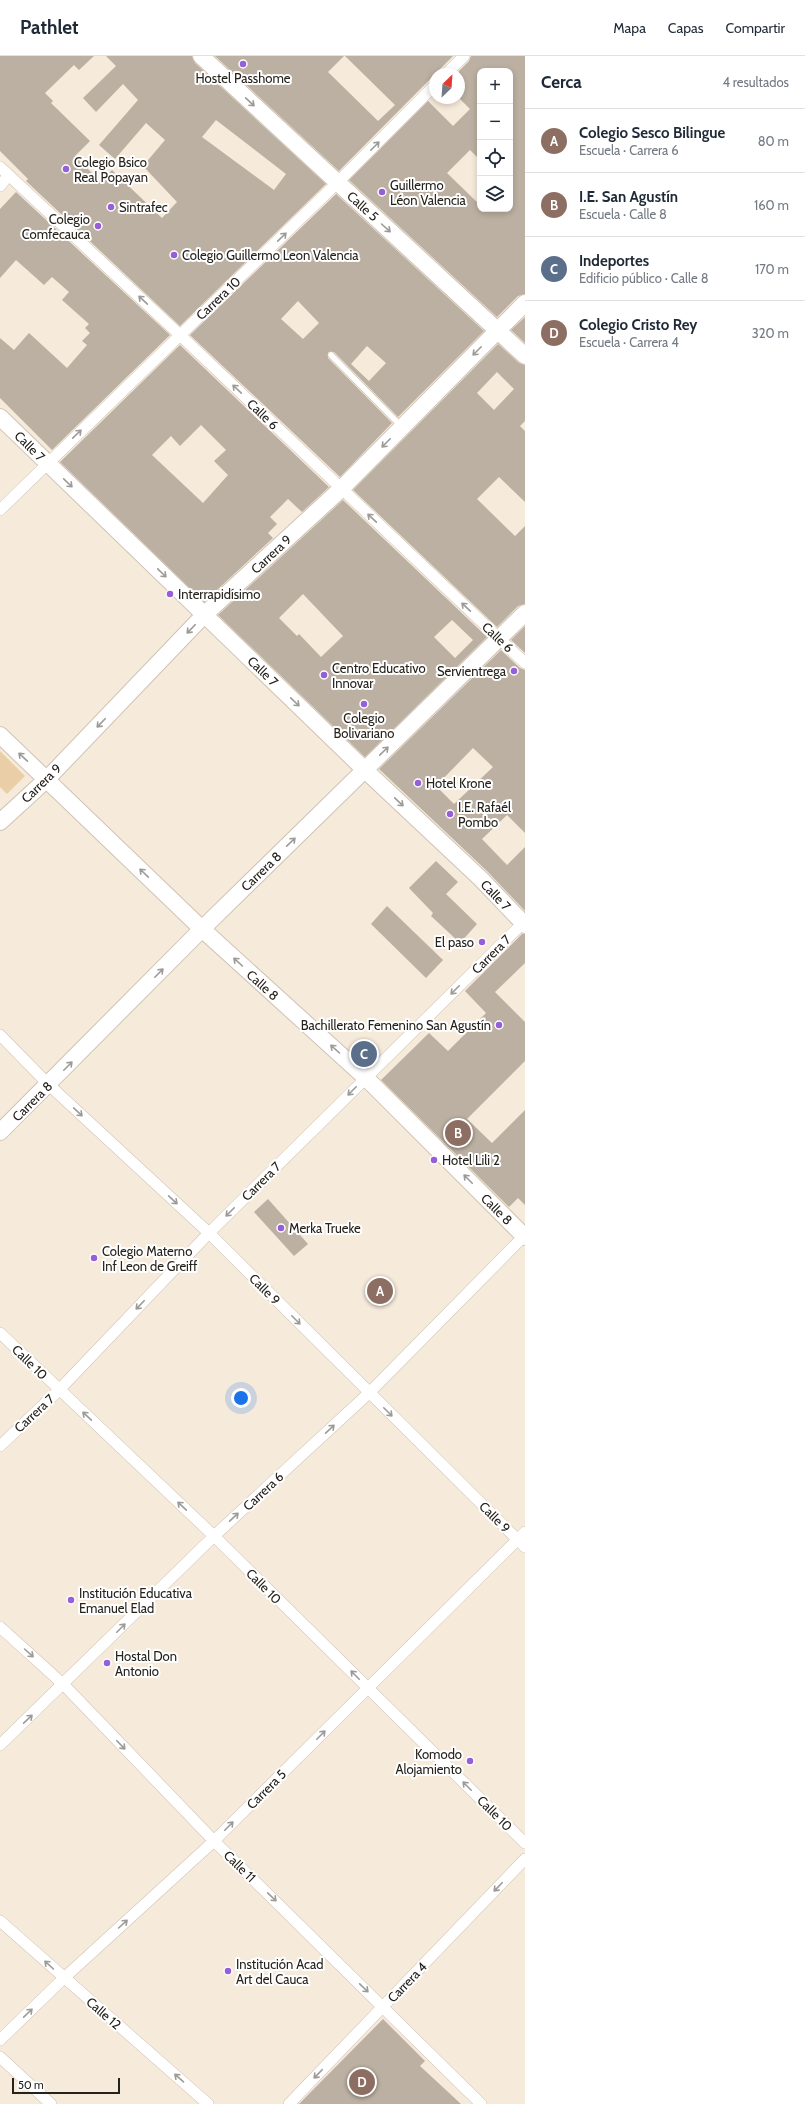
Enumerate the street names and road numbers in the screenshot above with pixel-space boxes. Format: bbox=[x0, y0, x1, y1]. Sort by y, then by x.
street label: Calle 5 bbox=[344, 188, 382, 224]
street label: Carrera 10 bbox=[192, 273, 244, 323]
street label: Calle 6 bbox=[244, 395, 282, 433]
street label: Calle 7 bbox=[11, 427, 49, 465]
street label: Carrera 9 bbox=[247, 531, 295, 577]
street label: Calle 6 bbox=[479, 618, 517, 656]
street label: Calle 7 bbox=[244, 653, 282, 690]
street label: Carrera 9 bbox=[18, 760, 64, 806]
street label: Carrera 8 bbox=[237, 848, 285, 894]
street label: Calle 7 bbox=[478, 876, 515, 914]
street label: Carrera 7 bbox=[468, 931, 514, 977]
street label: Calle 8 bbox=[244, 966, 282, 1004]
street label: Carrera 8 bbox=[9, 1078, 55, 1124]
street label: Carrera 7 bbox=[238, 1158, 284, 1204]
street label: Calle 8 bbox=[478, 1190, 516, 1228]
street label: Calle 9 bbox=[246, 1270, 284, 1308]
street label: Calle 10 bbox=[9, 1341, 51, 1383]
street label: Carrera 7 bbox=[11, 1390, 58, 1435]
street label: Carrera 6 bbox=[239, 1468, 287, 1514]
street label: Calle 9 bbox=[476, 1498, 514, 1536]
street label: Calle 10 bbox=[243, 1565, 285, 1607]
street label: Carrera 5 bbox=[243, 1766, 289, 1812]
street label: Calle 10 bbox=[474, 1792, 516, 1834]
street label: Calle 11 bbox=[221, 1847, 259, 1885]
street label: Carrera 4 bbox=[384, 1958, 430, 2005]
street label: Calle 12 bbox=[83, 1994, 125, 2033]

